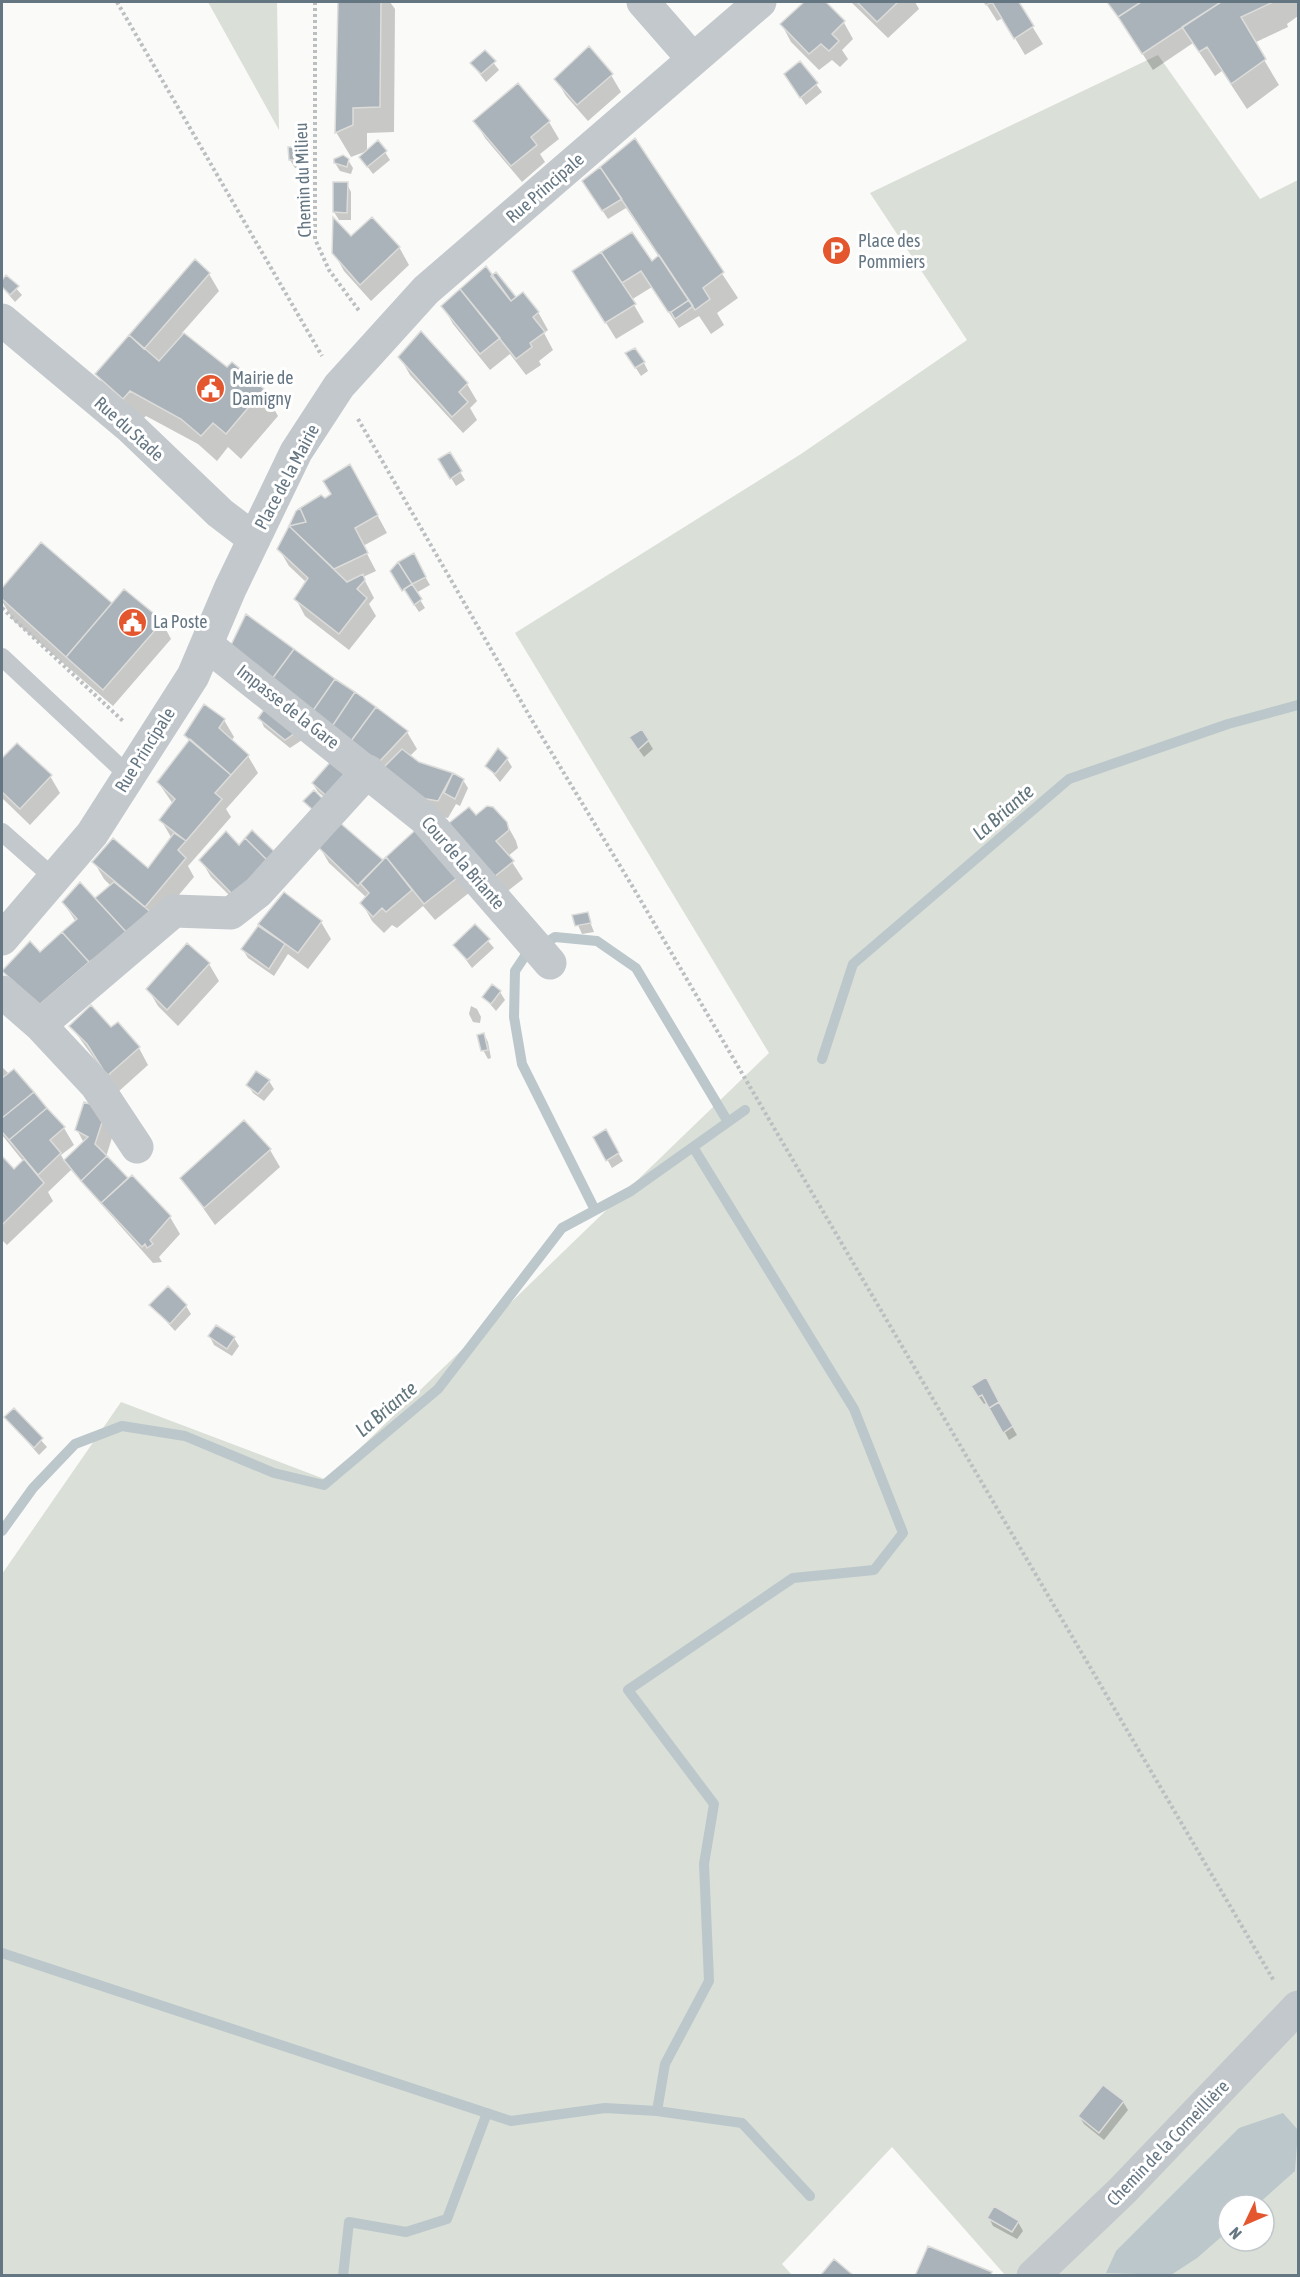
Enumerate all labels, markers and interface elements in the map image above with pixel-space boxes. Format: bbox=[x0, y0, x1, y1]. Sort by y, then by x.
street label: Chemin du Milieu bbox=[290, 122, 315, 238]
street label: Rue Principale bbox=[502, 148, 588, 227]
place label: Place des Pommiers bbox=[858, 230, 925, 272]
parking icon: Place des Pommiers bbox=[821, 235, 853, 267]
place label: Mairie de Damigny bbox=[232, 367, 293, 409]
public building icon: Mairie de Damigny bbox=[195, 372, 227, 404]
street label: Rue du Stade bbox=[90, 392, 168, 465]
street label: Place de la Mairie bbox=[250, 421, 323, 533]
public building icon: La Poste bbox=[116, 606, 148, 638]
place label: La Poste bbox=[153, 611, 207, 632]
street label: Impasse de la Gare bbox=[233, 660, 344, 753]
street label: Rue Principale bbox=[110, 704, 179, 796]
water label: La Briante bbox=[967, 779, 1038, 844]
street label: Cour de la Briante bbox=[417, 812, 509, 913]
water label: La Briante bbox=[350, 1376, 421, 1441]
street label: Chemin de la Corneillière bbox=[1102, 2076, 1233, 2210]
north arrow bbox=[1216, 2193, 1276, 2253]
text: N bbox=[1225, 2224, 1245, 2243]

